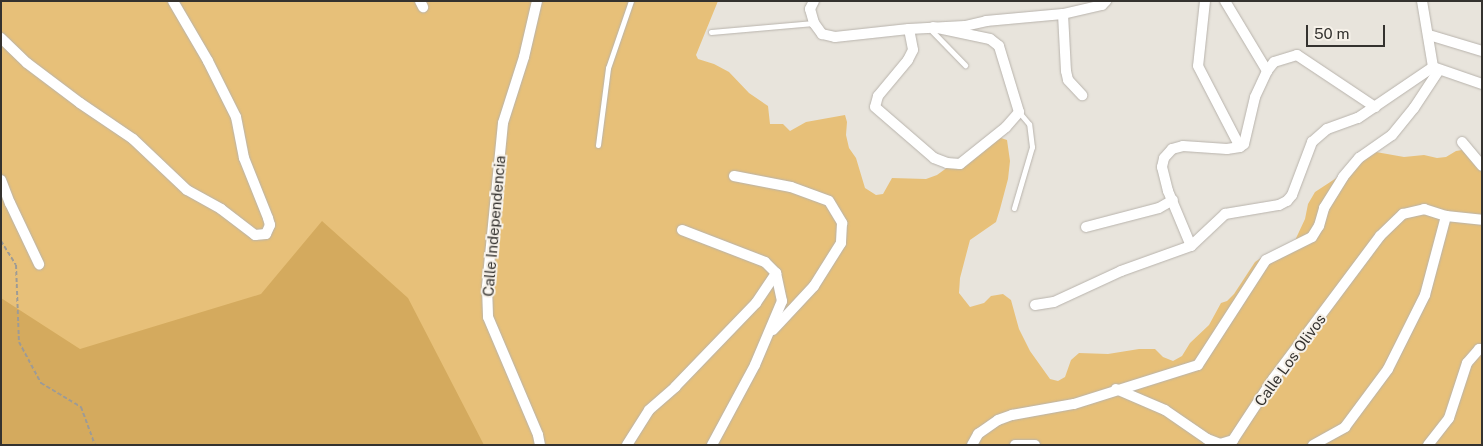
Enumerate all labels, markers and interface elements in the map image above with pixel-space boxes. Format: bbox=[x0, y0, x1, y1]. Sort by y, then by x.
scale bar bbox=[1308, 15, 1387, 47]
text: 50 m bbox=[1314, 25, 1349, 42]
street label: Calle Independencia bbox=[479, 155, 509, 297]
street label: Calle Los Olivos bbox=[1250, 310, 1330, 410]

